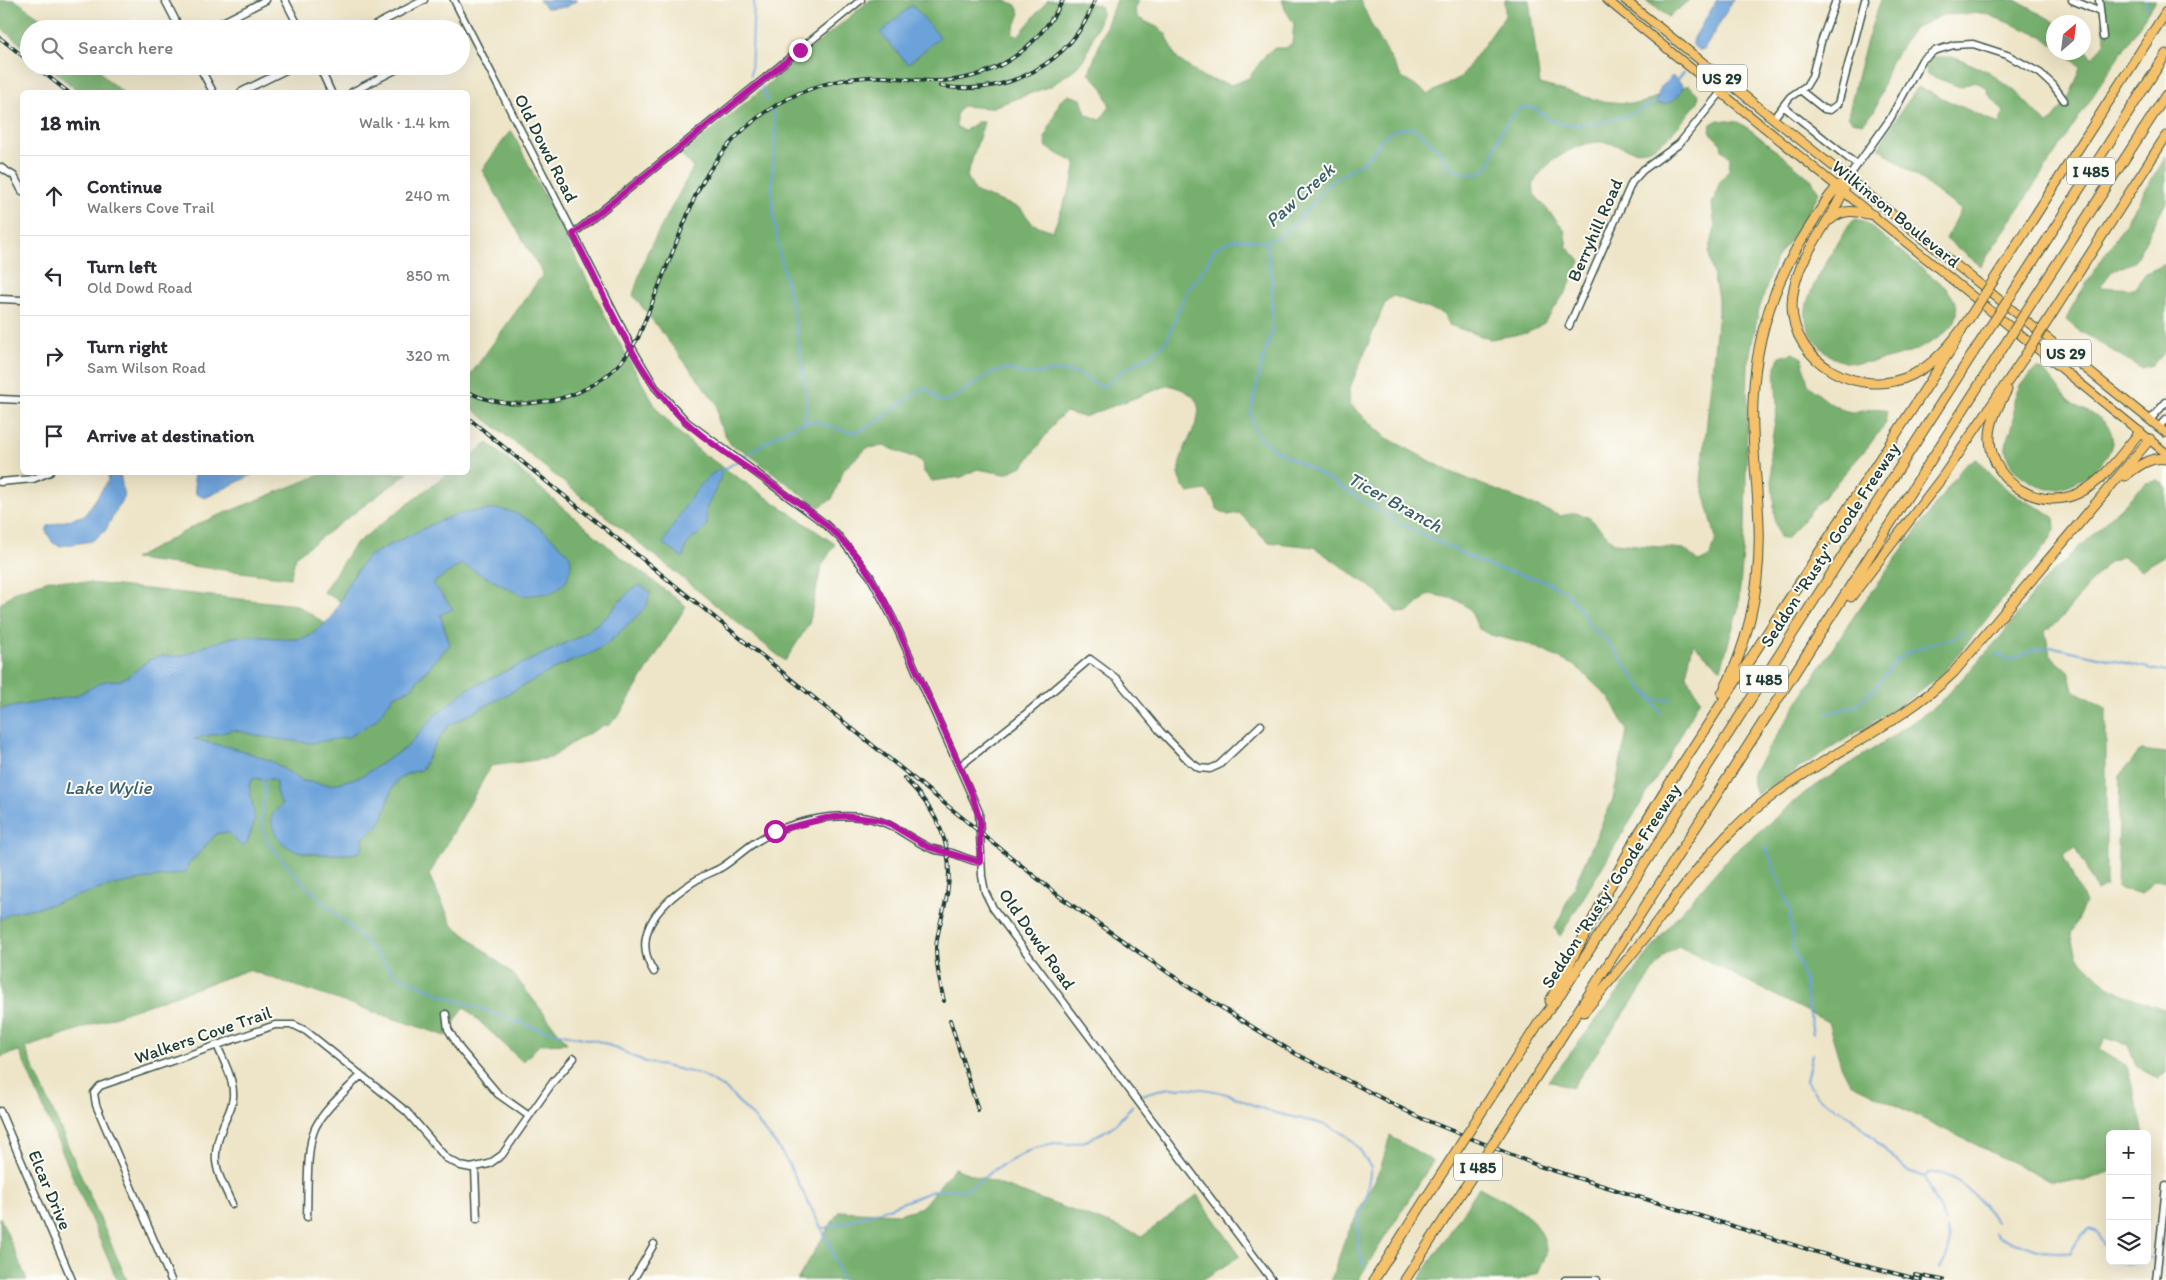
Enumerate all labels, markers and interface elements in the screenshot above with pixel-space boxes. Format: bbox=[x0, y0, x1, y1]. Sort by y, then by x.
north arrow bbox=[2046, 15, 2091, 60]
search box bbox=[20, 20, 470, 75]
icon: search bbox=[38, 34, 66, 62]
text: Search here bbox=[78, 36, 173, 59]
route end bbox=[789, 39, 812, 62]
road number: US 29 bbox=[1697, 64, 1747, 92]
street label: Old Dowd Road bbox=[509, 90, 583, 206]
text: 18 min bbox=[40, 110, 100, 135]
text: Walk · 1.4 km bbox=[359, 113, 450, 132]
street label: Wilkinson Boulevard bbox=[1827, 156, 1965, 273]
water label: Paw Creek bbox=[1261, 157, 1340, 232]
road number: I 485 bbox=[2067, 158, 2115, 185]
text: Continue bbox=[87, 175, 162, 198]
street label: Berryhill Road bbox=[1562, 175, 1628, 285]
icon: ahead bbox=[40, 182, 68, 210]
text: 240 m bbox=[405, 186, 450, 205]
text: Walkers Cove Trail bbox=[87, 198, 215, 217]
text: Turn left bbox=[87, 255, 157, 278]
icon: left bbox=[40, 262, 68, 290]
text: 850 m bbox=[406, 266, 450, 285]
text: Old Dowd Road bbox=[87, 278, 192, 297]
text: Turn right bbox=[87, 335, 168, 358]
road number: US 29 bbox=[2041, 339, 2091, 366]
icon: right bbox=[40, 342, 68, 370]
text: 320 m bbox=[406, 346, 450, 365]
text: Sam Wilson Road bbox=[87, 358, 206, 377]
icon: arrive bbox=[40, 422, 68, 450]
text: Arrive at destination bbox=[87, 424, 254, 447]
street label: Seddon "Rusty" Goode Freeway bbox=[1756, 438, 1905, 652]
water label: Ticer Branch bbox=[1344, 467, 1447, 538]
road number: I 485 bbox=[1740, 666, 1788, 692]
water label: Lake Wylie bbox=[64, 776, 152, 799]
street label: Seddon "Rusty" Goode Freeway bbox=[1537, 779, 1686, 993]
route start bbox=[764, 820, 787, 843]
street label: Old Dowd Road bbox=[994, 884, 1080, 994]
street label: Walkers Cove Trail bbox=[132, 1001, 274, 1069]
map controls bbox=[2106, 1130, 2151, 1265]
button: + bbox=[2106, 1130, 2151, 1175]
street label: Elcar Drive bbox=[23, 1147, 77, 1233]
road number: I 485 bbox=[1454, 1154, 1502, 1180]
button: − bbox=[2106, 1175, 2151, 1220]
button: layers bbox=[2106, 1220, 2151, 1265]

